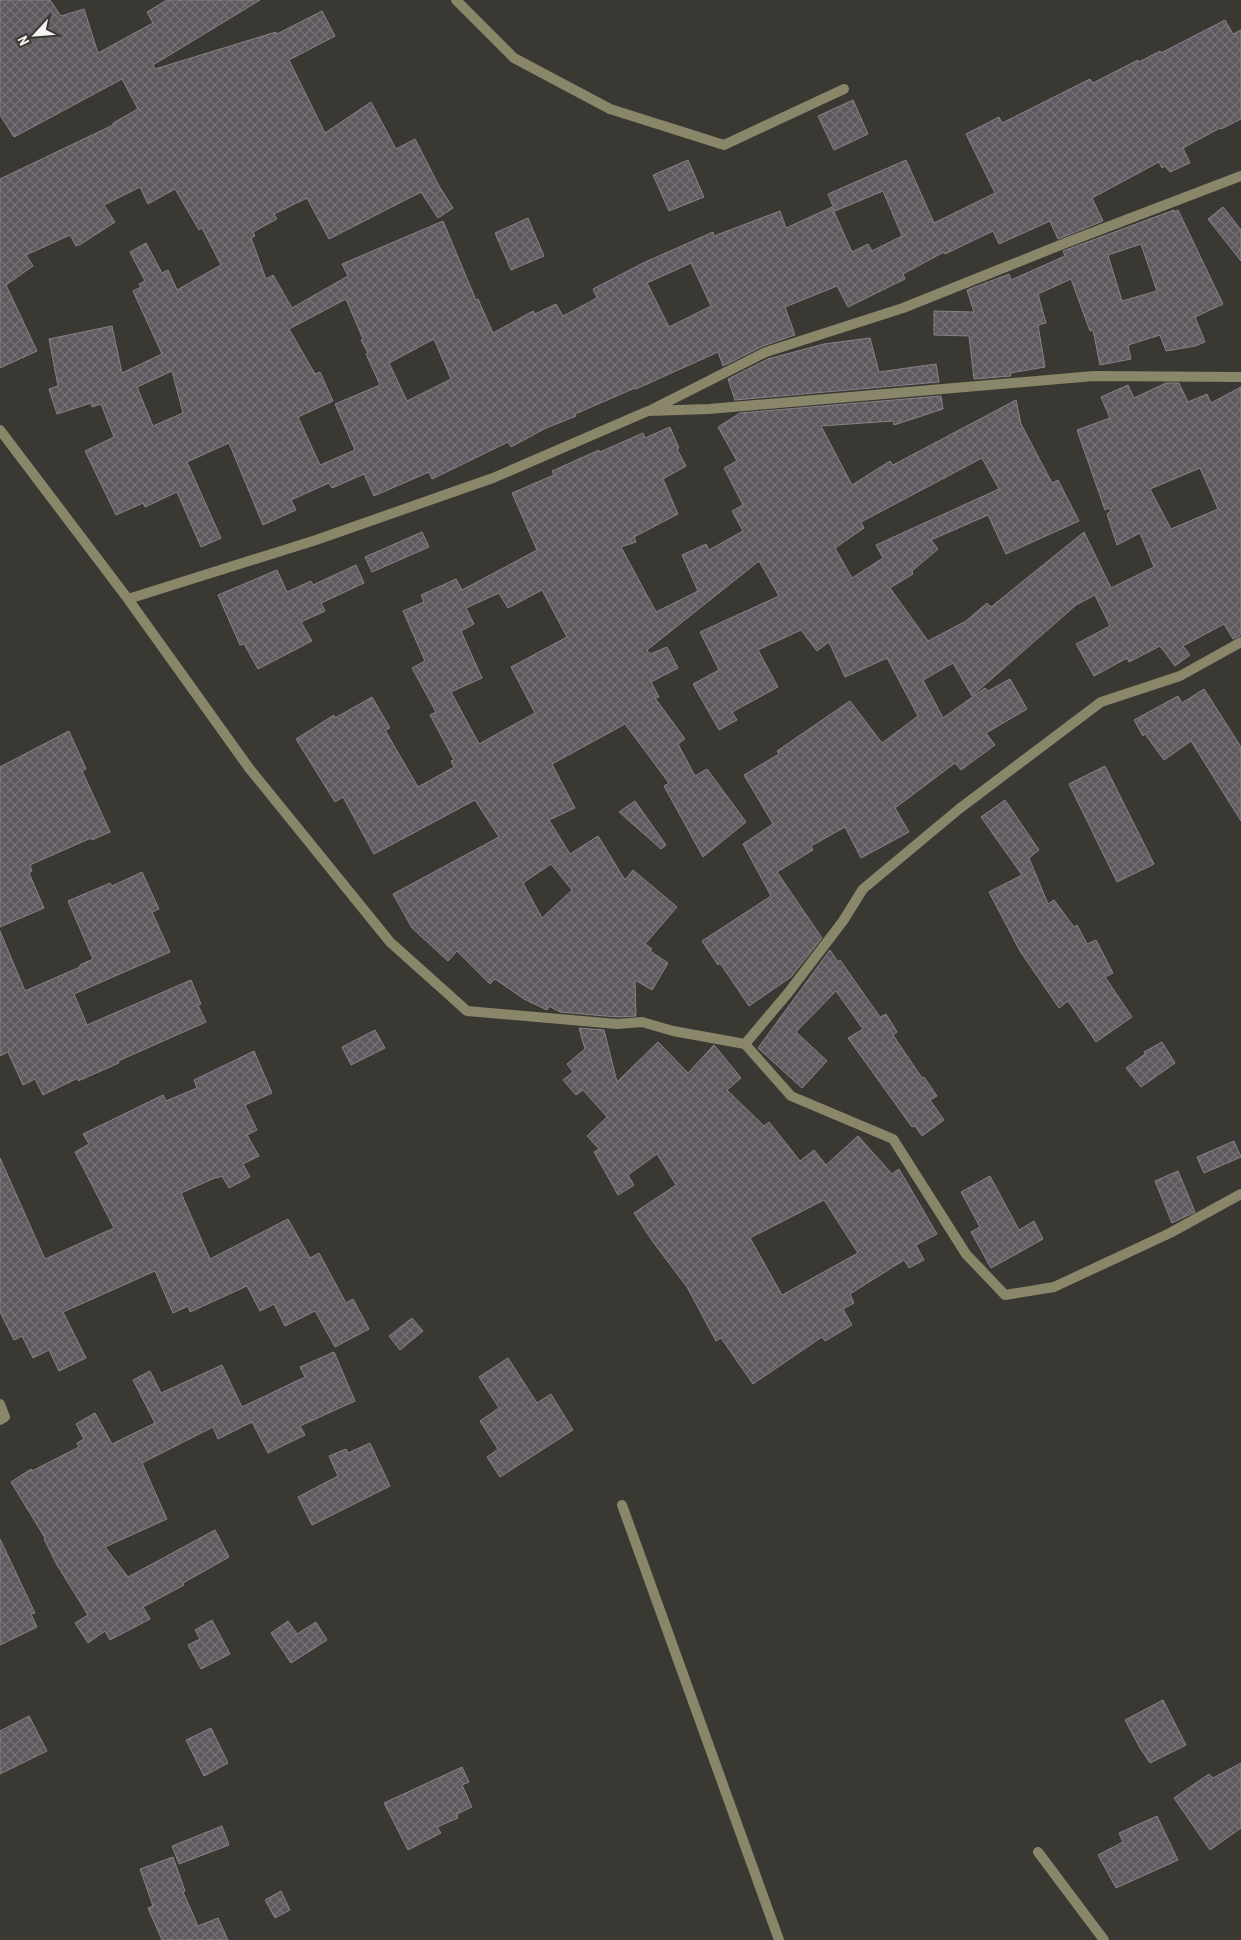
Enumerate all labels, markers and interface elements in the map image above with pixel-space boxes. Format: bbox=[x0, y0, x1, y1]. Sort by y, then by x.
north arrow bbox=[10, 10, 60, 60]
text: N bbox=[14, 33, 32, 48]

